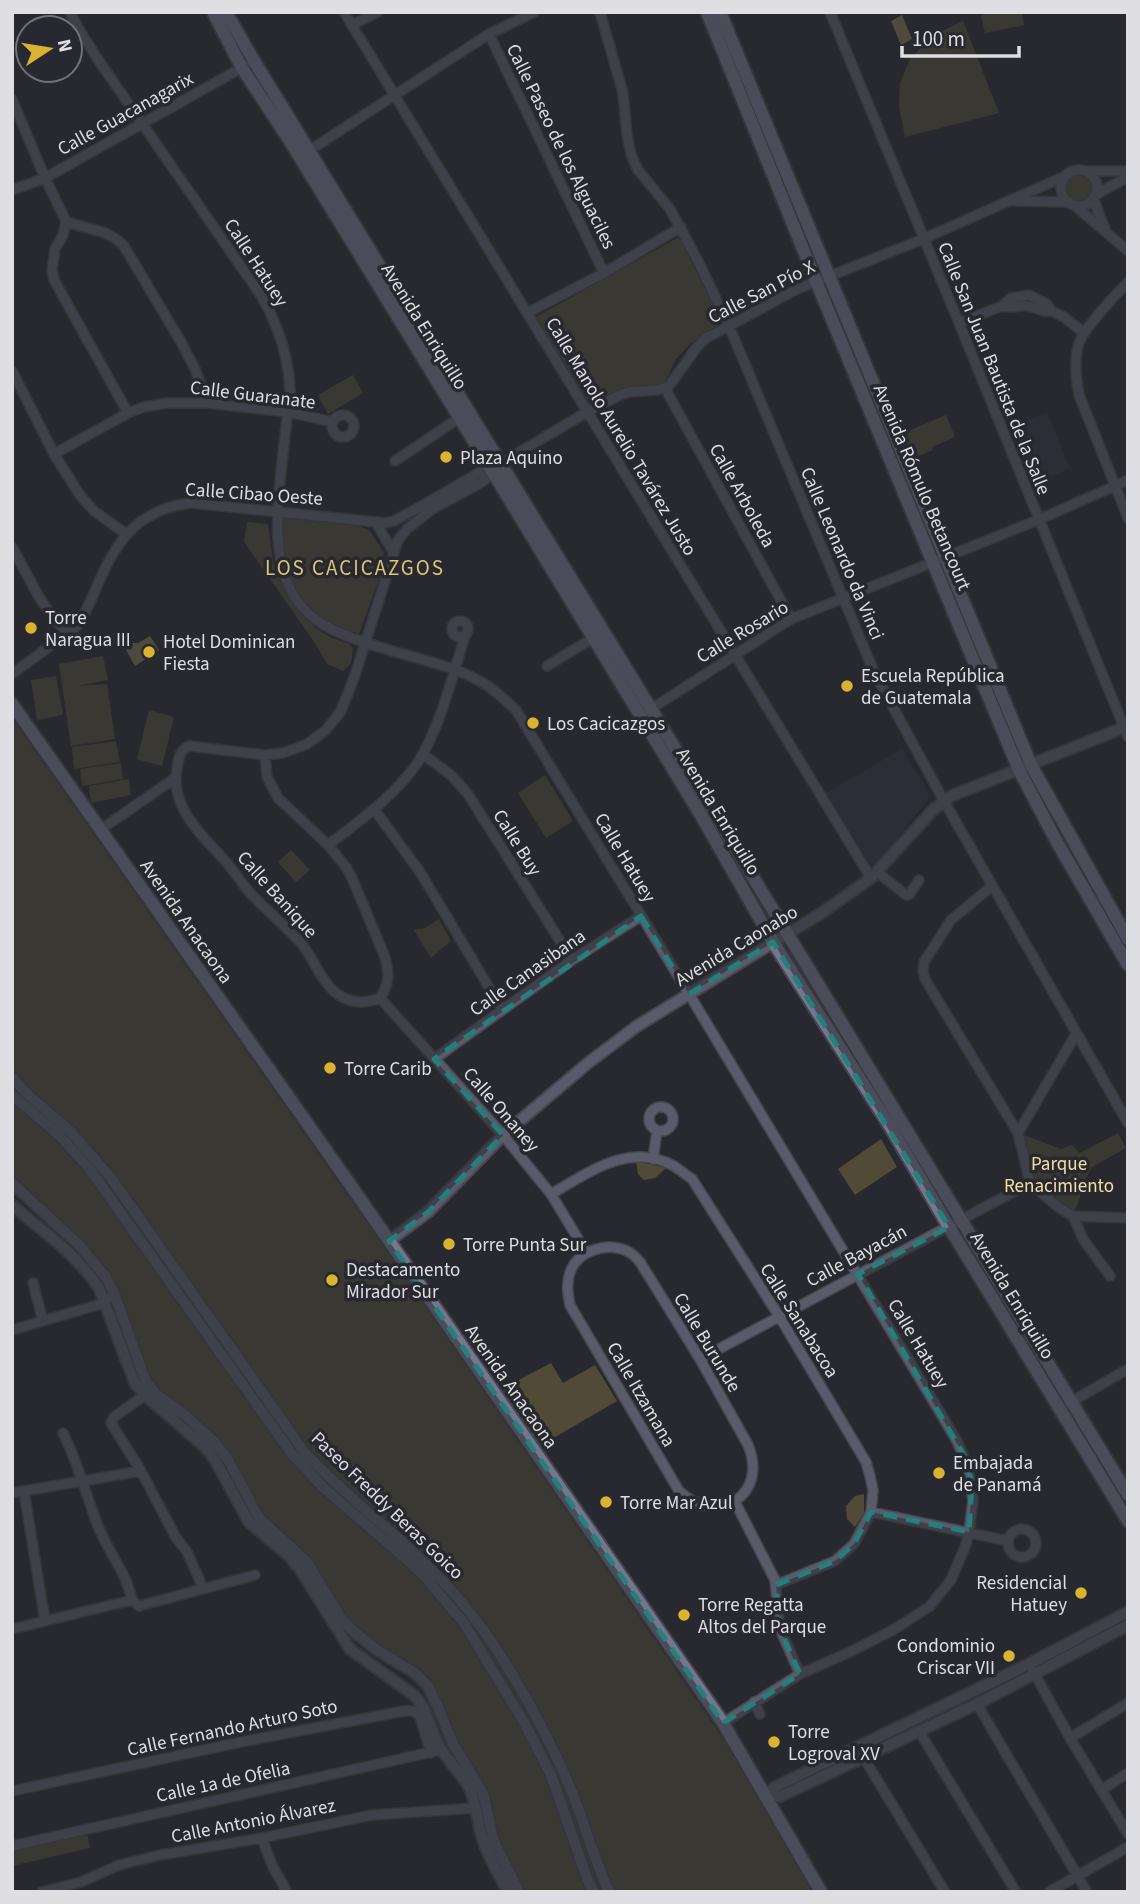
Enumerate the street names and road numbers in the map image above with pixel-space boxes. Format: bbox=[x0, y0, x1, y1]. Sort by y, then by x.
street label: Calle Paseo de los Alguaciles bbox=[499, 40, 622, 254]
street label: Calle Guacanagarix bbox=[53, 66, 199, 163]
street label: Calle Hatuey bbox=[217, 213, 294, 312]
street label: Calle San Juan Bautista de la Salle bbox=[930, 238, 1057, 499]
street label: Calle San Pío X bbox=[704, 254, 820, 331]
street label: Avenida Enriquillo bbox=[374, 258, 473, 395]
street label: Calle Manolo Aurelio Tavárez Justo bbox=[539, 312, 703, 561]
street label: Calle Guaranate bbox=[189, 374, 317, 417]
street label: Avenida Rómulo Betancourt bbox=[866, 380, 978, 595]
street label: Calle Arboleda bbox=[702, 439, 781, 553]
street label: Calle Leonardo da Vinci bbox=[793, 463, 890, 644]
street label: Calle Cibao Oeste bbox=[184, 476, 324, 513]
street label: Calle Rosario bbox=[692, 594, 794, 670]
street label: Avenida Enriquillo bbox=[669, 743, 767, 881]
street label: Calle Buy bbox=[486, 804, 548, 881]
street label: Calle Hatuey bbox=[587, 808, 662, 908]
street label: Calle Banique bbox=[230, 845, 324, 945]
street label: Avenida Anacaona bbox=[133, 854, 239, 989]
street label: Avenida Caonabo bbox=[670, 899, 803, 994]
street label: Calle Canasibana bbox=[464, 923, 591, 1023]
street label: Calle Onaney bbox=[456, 1062, 545, 1158]
street label: Calle Bayacán bbox=[802, 1218, 912, 1294]
street label: Avenida Enriquillo bbox=[963, 1227, 1061, 1365]
street label: Calle Sanabacoa bbox=[753, 1258, 845, 1383]
street label: Calle Burunde bbox=[666, 1288, 747, 1398]
street label: Calle Hatuey bbox=[880, 1294, 955, 1394]
street label: Avenida Anacaona bbox=[458, 1319, 564, 1454]
street label: Calle Itzamana bbox=[600, 1337, 682, 1452]
street label: Paseo Freddy Beras Goico bbox=[305, 1426, 469, 1586]
street label: Calle Fernando Arturo Soto bbox=[125, 1693, 340, 1764]
street label: Calle 1a de Ofelia bbox=[154, 1755, 293, 1810]
street label: Calle Antonio Álvarez bbox=[169, 1792, 338, 1851]

